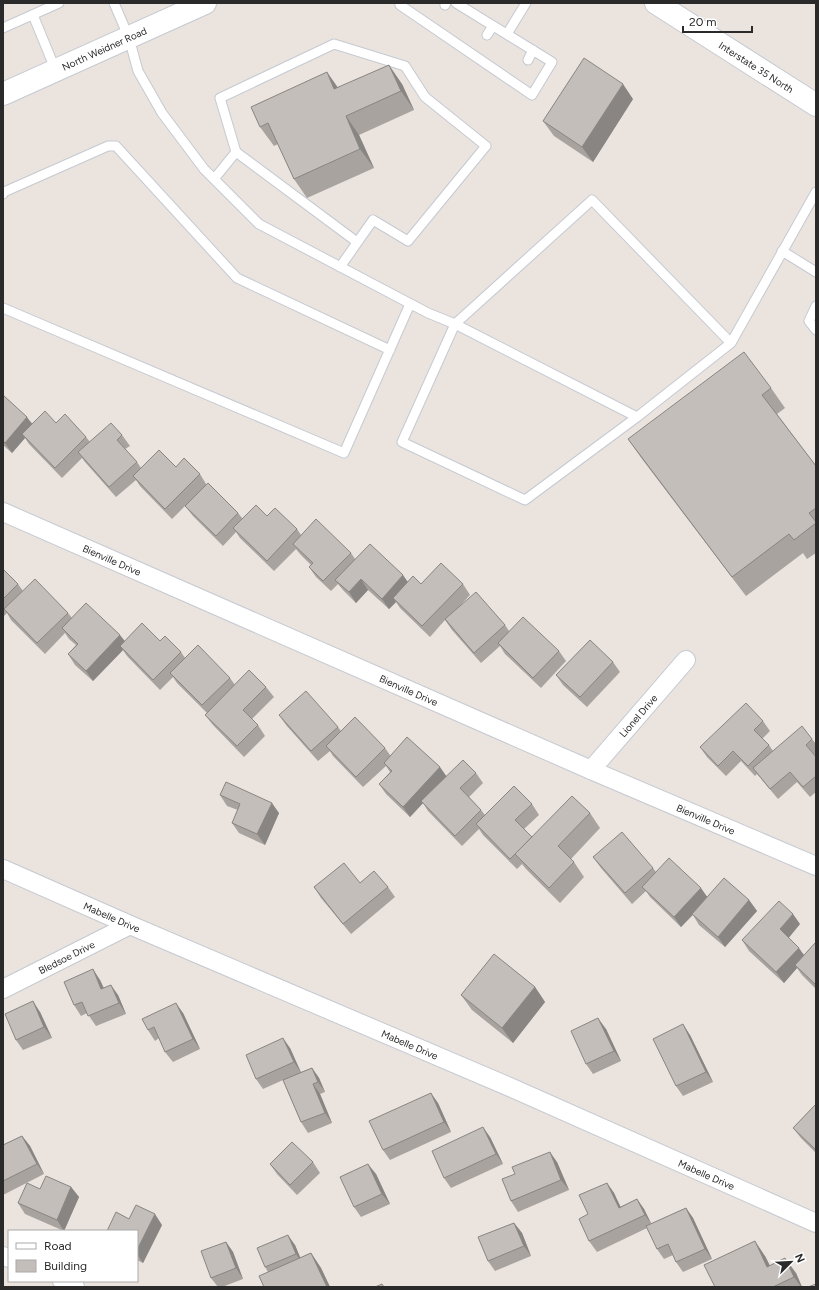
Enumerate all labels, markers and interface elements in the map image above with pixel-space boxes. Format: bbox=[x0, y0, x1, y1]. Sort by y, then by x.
scale bar bbox=[683, 8, 752, 34]
text: 20 m bbox=[689, 15, 717, 29]
street label: North Weidner Road bbox=[60, 24, 149, 73]
street label: Interstate 35 North bbox=[716, 38, 797, 96]
street label: Bienville Drive bbox=[81, 541, 144, 579]
street label: Bienville Drive bbox=[377, 671, 440, 709]
street label: Lionel Drive bbox=[616, 691, 660, 740]
street label: Bienville Drive bbox=[675, 801, 738, 837]
street label: Mabelle Drive bbox=[82, 899, 143, 935]
street label: Bledsoe Drive bbox=[36, 937, 97, 977]
street label: Mabelle Drive bbox=[379, 1027, 441, 1062]
street label: Mabelle Drive bbox=[676, 1156, 737, 1193]
legend bbox=[8, 1230, 138, 1282]
text: Road bbox=[44, 1239, 72, 1253]
north arrow bbox=[771, 1242, 811, 1282]
text: N bbox=[792, 1252, 807, 1265]
text: Building bbox=[44, 1259, 87, 1273]

